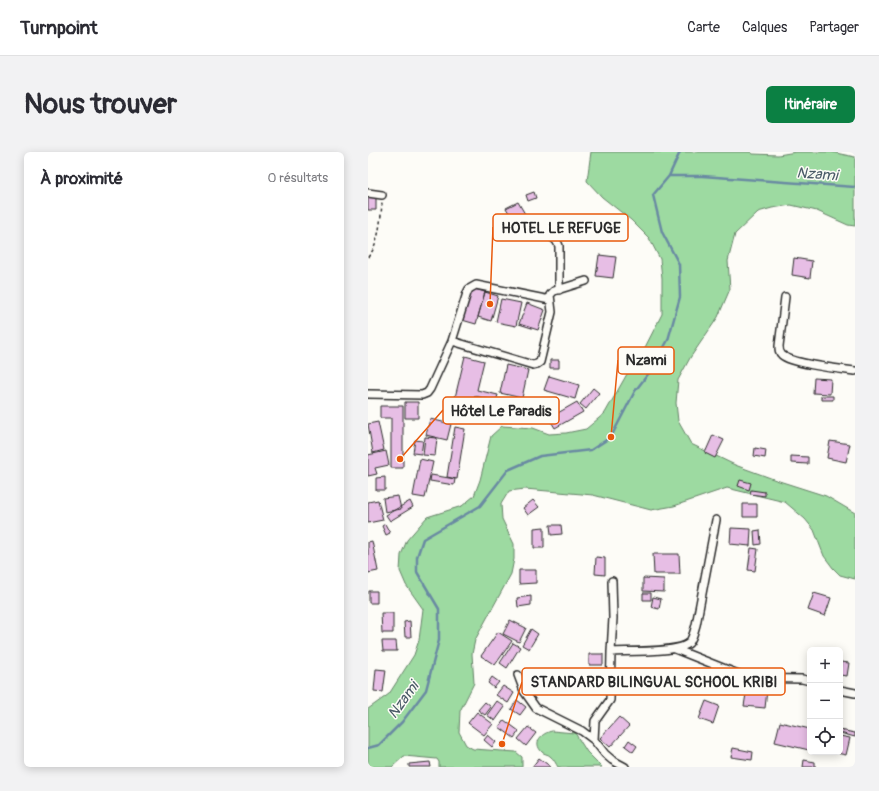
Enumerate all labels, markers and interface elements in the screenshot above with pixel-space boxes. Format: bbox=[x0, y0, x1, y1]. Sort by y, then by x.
text: Turnpoint bbox=[20, 16, 98, 40]
text: Carte bbox=[687, 19, 720, 36]
text: Calques bbox=[742, 19, 787, 36]
text: Partager bbox=[809, 19, 859, 36]
button: Itinéraire bbox=[766, 86, 855, 123]
text: Nous trouver bbox=[24, 87, 177, 122]
water label: Nzami bbox=[796, 164, 840, 186]
text: À proximité bbox=[40, 168, 123, 189]
text: 0 résultats bbox=[268, 170, 328, 186]
callout: HOTEL LE REFUGE bbox=[493, 214, 628, 241]
text: HOTEL LE REFUGE bbox=[501, 219, 621, 238]
callout: Nzami bbox=[618, 347, 674, 374]
text: Nzami bbox=[626, 351, 667, 370]
callout: Hôtel Le Paradis bbox=[443, 397, 559, 424]
text: Hôtel Le Paradis bbox=[451, 402, 552, 421]
map controls bbox=[807, 647, 843, 755]
button: + bbox=[807, 647, 843, 683]
callout: STANDARD BILINGUAL SCHOOL KRIBI bbox=[522, 668, 785, 695]
text: STANDARD BILINGUAL SCHOOL KRIBI bbox=[531, 673, 777, 692]
water label: Nzami bbox=[384, 676, 424, 722]
button: − bbox=[807, 683, 843, 719]
button: locate bbox=[807, 719, 843, 755]

